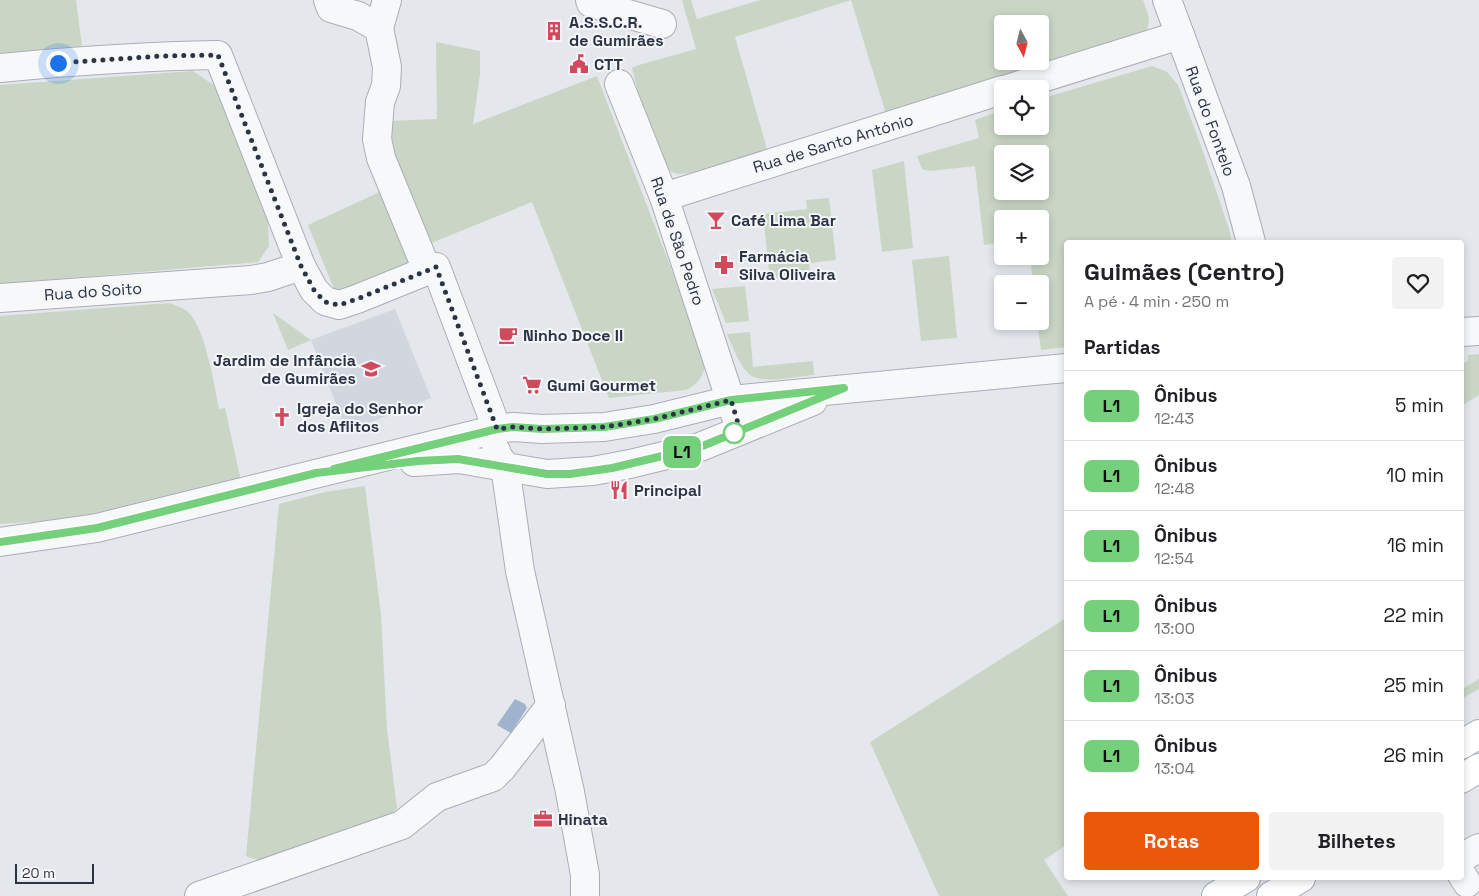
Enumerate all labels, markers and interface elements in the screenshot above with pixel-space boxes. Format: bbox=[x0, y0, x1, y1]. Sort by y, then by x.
place label: A.S.S.C.R. de Gumirães bbox=[569, 12, 664, 51]
north arrow bbox=[994, 15, 1049, 70]
map controls bbox=[994, 15, 1049, 330]
building icon: A.S.S.C.R. de Gumirães bbox=[543, 20, 565, 42]
your location bbox=[46, 51, 71, 76]
public building icon: CTT bbox=[568, 53, 590, 75]
place label: CTT bbox=[594, 54, 623, 75]
street label: Rua do Fontelo bbox=[1181, 63, 1240, 179]
button: locate bbox=[994, 80, 1049, 135]
street label: Rua de Santo António bbox=[750, 109, 916, 178]
button: layers bbox=[994, 145, 1049, 200]
street label: Rua de São Pedro bbox=[646, 174, 709, 308]
bar icon: Café Lima Bar bbox=[705, 209, 727, 231]
place label: Café Lima Bar bbox=[731, 210, 836, 231]
button: + bbox=[994, 210, 1049, 265]
place label: Farmácia Silva Oliveira bbox=[739, 246, 836, 285]
pharmacy icon: Farmácia Silva Oliveira bbox=[713, 254, 735, 276]
text: Guimães (Centro) bbox=[1084, 256, 1284, 287]
button: heart bbox=[1392, 257, 1444, 309]
button: − bbox=[994, 275, 1049, 330]
street label: Rua do Soito bbox=[43, 278, 143, 305]
text: A pé · 4 min · 250 m bbox=[1084, 291, 1229, 312]
cafe icon: Ninho Doce II bbox=[497, 324, 519, 346]
place label: Ninho Doce II bbox=[523, 325, 623, 346]
text: Partidas bbox=[1084, 335, 1161, 360]
place label: Jardim de Infância de Gumirães bbox=[213, 350, 356, 389]
school or university icon: Jardim de Infância de Gumirães bbox=[360, 358, 382, 380]
supermarket icon: Gumi Gourmet bbox=[521, 374, 543, 396]
place label: Gumi Gourmet bbox=[547, 375, 656, 396]
text: Ônibus bbox=[1154, 383, 1217, 408]
text: 5 min bbox=[1395, 393, 1444, 418]
text: L1 bbox=[1103, 394, 1120, 417]
place label: Igreja do Senhor dos Aflitos bbox=[297, 398, 423, 437]
church icon: Igreja do Senhor dos Aflitos bbox=[271, 406, 293, 428]
text: 12:43 bbox=[1154, 408, 1194, 429]
unlabelled marker bbox=[723, 422, 745, 444]
line badge: L1 bbox=[660, 436, 704, 468]
text: L1 bbox=[673, 440, 691, 463]
text: Ônibus bbox=[1154, 453, 1217, 478]
text: 10 min bbox=[1386, 463, 1444, 488]
text: L1 bbox=[1103, 464, 1120, 487]
text: 12:48 bbox=[1154, 478, 1194, 499]
restaurant icon: Principal bbox=[608, 479, 630, 501]
place label: Principal bbox=[634, 480, 701, 501]
text: Ônibus bbox=[1154, 523, 1217, 548]
text: 16 min bbox=[1387, 533, 1444, 558]
text: L1 bbox=[1103, 534, 1120, 557]
text: 12:54 bbox=[1154, 548, 1194, 569]
text: Ônibus bbox=[1154, 593, 1217, 618]
text: 22 min bbox=[1384, 603, 1444, 628]
text: L1 bbox=[1103, 604, 1120, 627]
text: 13:00 bbox=[1154, 618, 1195, 639]
text: Ônibus bbox=[1154, 663, 1217, 688]
text: 25 min bbox=[1384, 673, 1444, 698]
text: L1 bbox=[1103, 674, 1120, 697]
text: 13:03 bbox=[1154, 688, 1194, 709]
text: Ônibus bbox=[1154, 733, 1217, 758]
text: 26 min bbox=[1383, 743, 1444, 768]
text: L1 bbox=[1103, 744, 1120, 767]
text: 13:04 bbox=[1154, 758, 1195, 779]
office icon: Hinata bbox=[532, 808, 554, 830]
place label: Hinata bbox=[558, 809, 608, 830]
button: Rotas bbox=[1084, 812, 1259, 870]
button: Bilhetes bbox=[1269, 812, 1444, 870]
scale bar bbox=[15, 861, 94, 884]
text: 20 m bbox=[22, 864, 55, 882]

